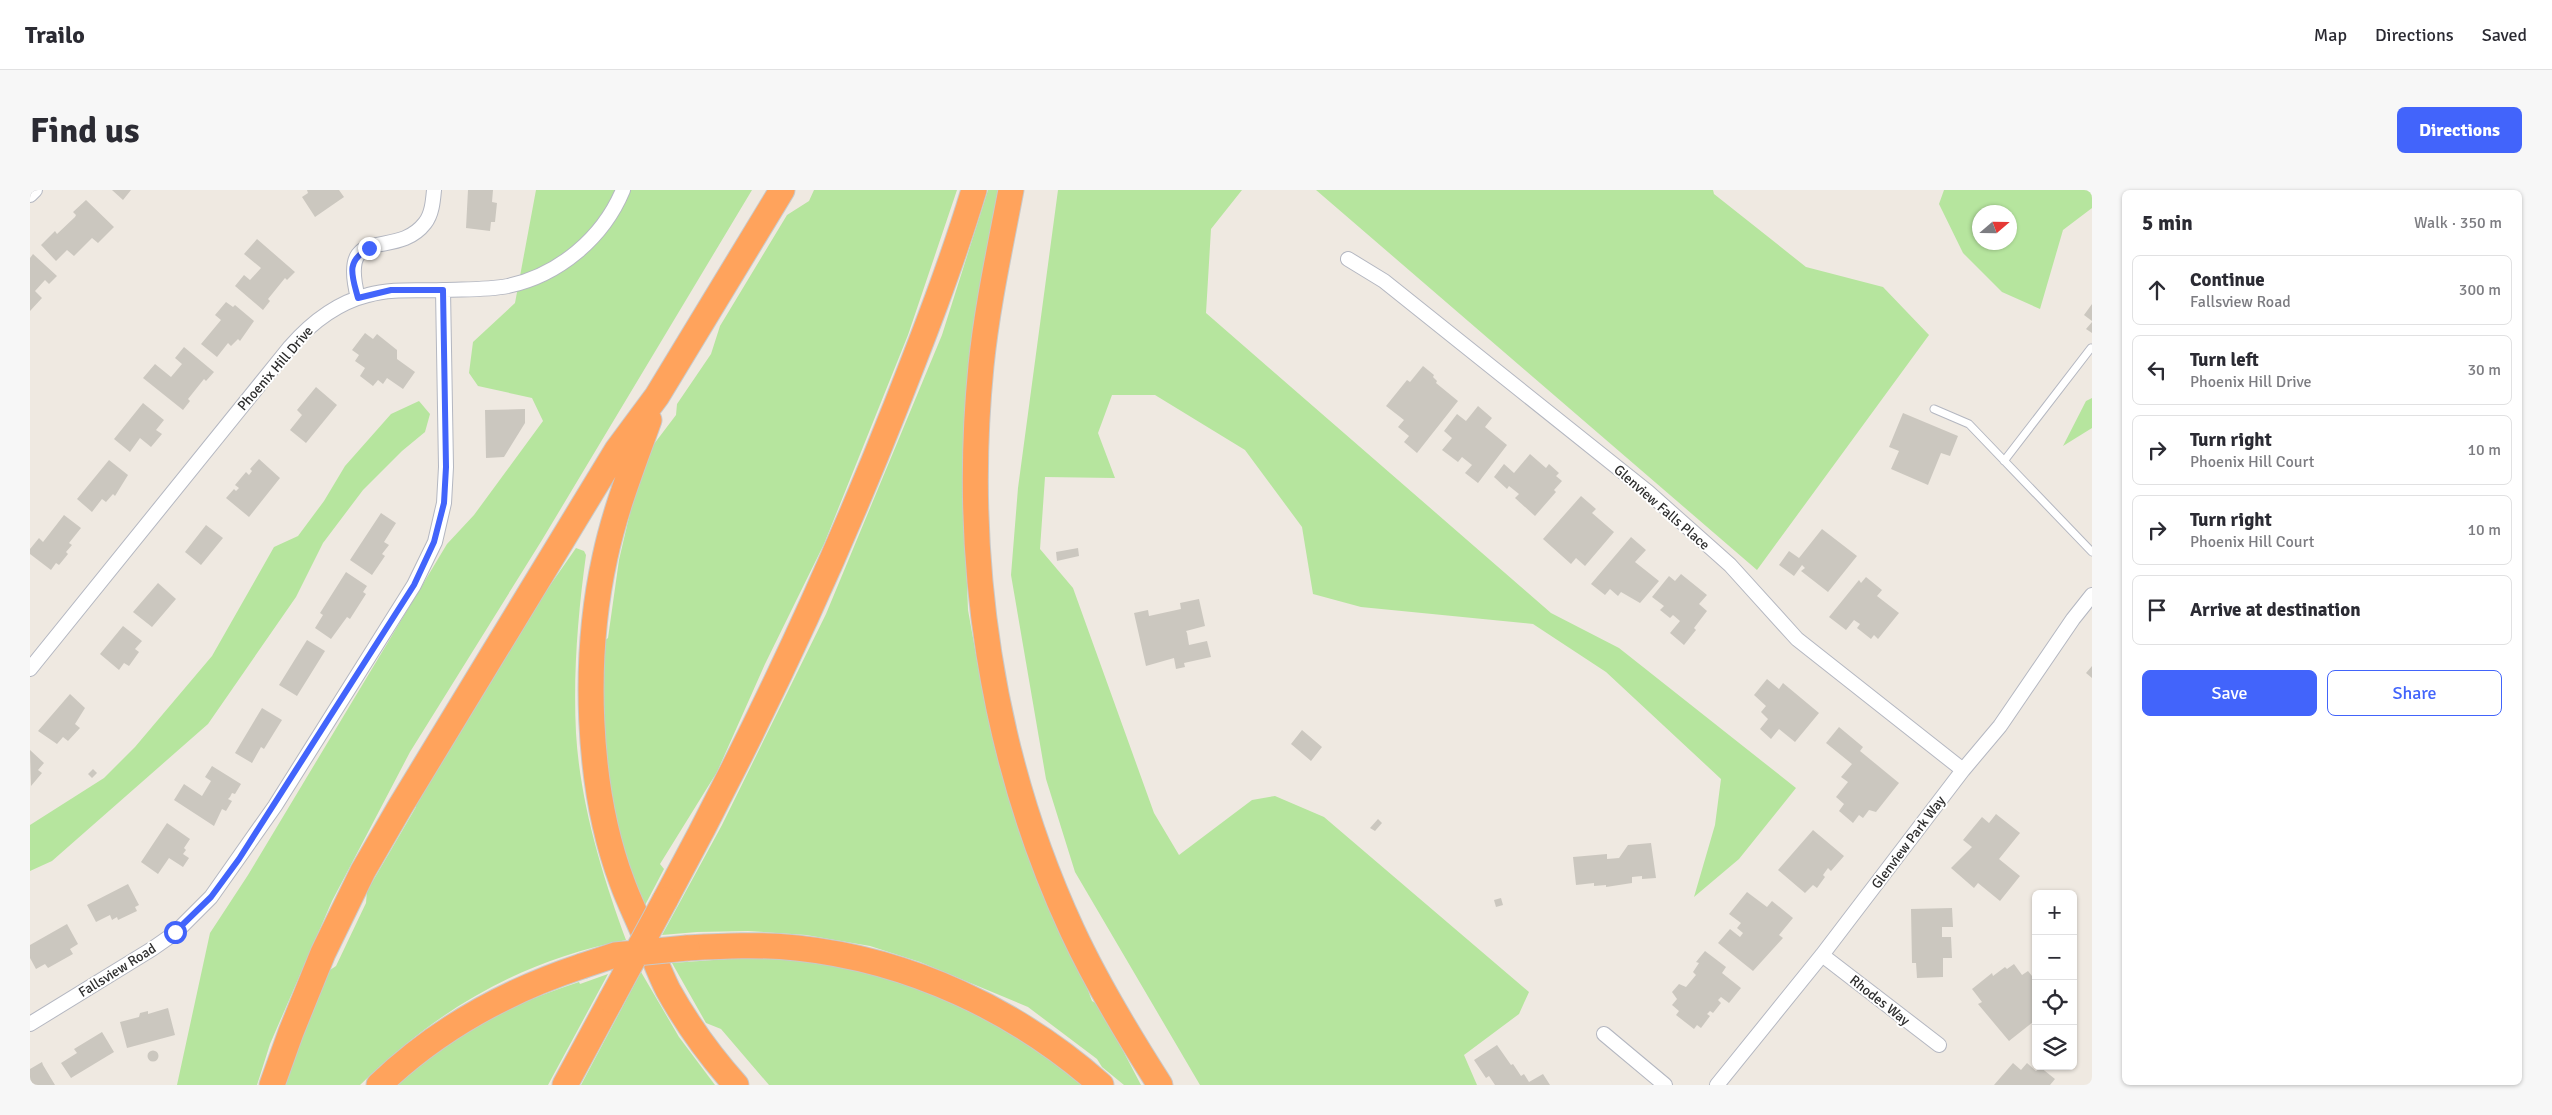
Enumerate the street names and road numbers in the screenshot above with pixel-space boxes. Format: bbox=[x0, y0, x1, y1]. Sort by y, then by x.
street label: Phoenix Hill Drive bbox=[234, 323, 317, 414]
street label: Glenview Falls Place bbox=[1610, 461, 1713, 554]
street label: Glenview Park Way bbox=[1868, 792, 1949, 892]
street label: Fallsview Road bbox=[75, 940, 159, 1001]
street label: Rhodes Way bbox=[1846, 972, 1914, 1029]

